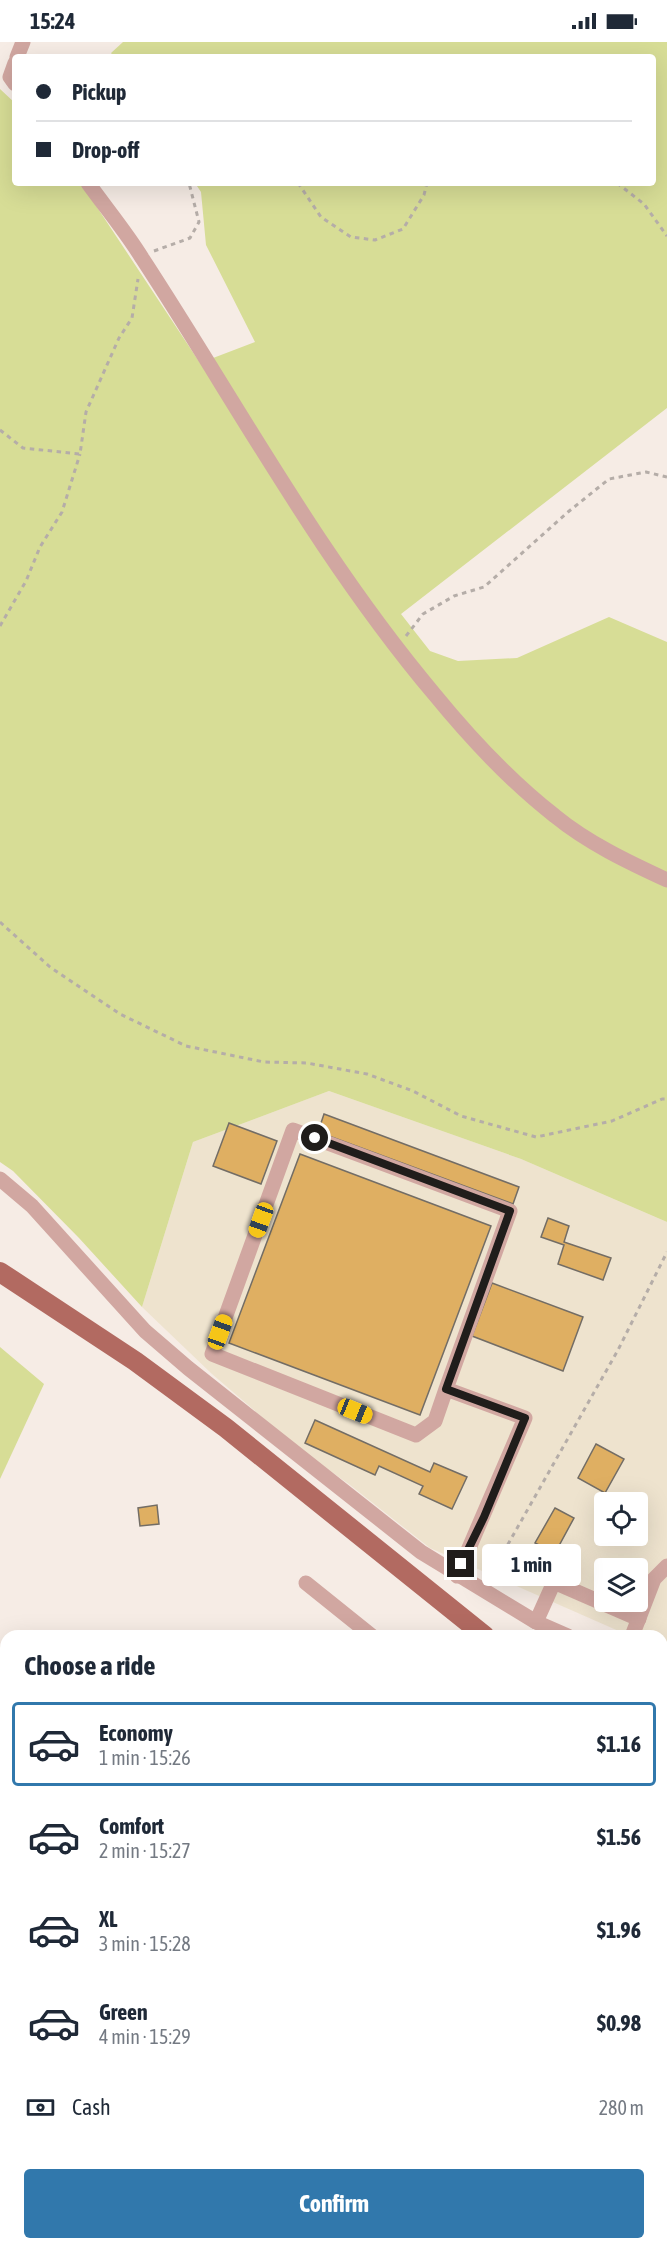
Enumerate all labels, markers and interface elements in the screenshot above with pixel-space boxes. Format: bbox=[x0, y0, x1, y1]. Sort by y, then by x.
text: 15:24 bbox=[30, 8, 75, 34]
text: Pickup bbox=[72, 79, 127, 105]
text: Drop-off bbox=[72, 137, 139, 163]
route start bbox=[301, 1124, 328, 1151]
car bbox=[246, 1200, 276, 1240]
car bbox=[205, 1312, 235, 1352]
car bbox=[335, 1396, 375, 1426]
map controls bbox=[594, 1492, 648, 1612]
button: locate bbox=[594, 1492, 648, 1546]
callout: 1 min bbox=[482, 1543, 581, 1585]
route end bbox=[447, 1550, 474, 1577]
text: 1 min bbox=[511, 1553, 552, 1576]
button: layers bbox=[594, 1558, 648, 1612]
text: Choose a ride bbox=[24, 1650, 156, 1681]
icon: car bbox=[27, 1717, 81, 1771]
text: Economy bbox=[99, 1720, 173, 1746]
text: $1.16 bbox=[597, 1731, 641, 1757]
text: 1 min · 15:26 bbox=[99, 1746, 191, 1769]
icon: car bbox=[27, 1810, 81, 1864]
text: Comfort bbox=[99, 1813, 164, 1839]
text: $1.56 bbox=[597, 1824, 641, 1850]
text: 2 min · 15:27 bbox=[99, 1839, 191, 1862]
icon: car bbox=[27, 1903, 81, 1957]
text: XL bbox=[99, 1906, 117, 1932]
text: $1.96 bbox=[597, 1917, 641, 1943]
text: 3 min · 15:28 bbox=[99, 1932, 191, 1955]
icon: car bbox=[27, 1996, 81, 2050]
text: Green bbox=[99, 1999, 148, 2025]
text: $0.98 bbox=[597, 2010, 641, 2036]
text: 4 min · 15:29 bbox=[99, 2025, 191, 2048]
icon: cash bbox=[24, 2091, 57, 2124]
text: Cash bbox=[72, 2094, 111, 2120]
text: 280 m bbox=[599, 2096, 644, 2119]
button: Confirm bbox=[24, 2169, 644, 2238]

